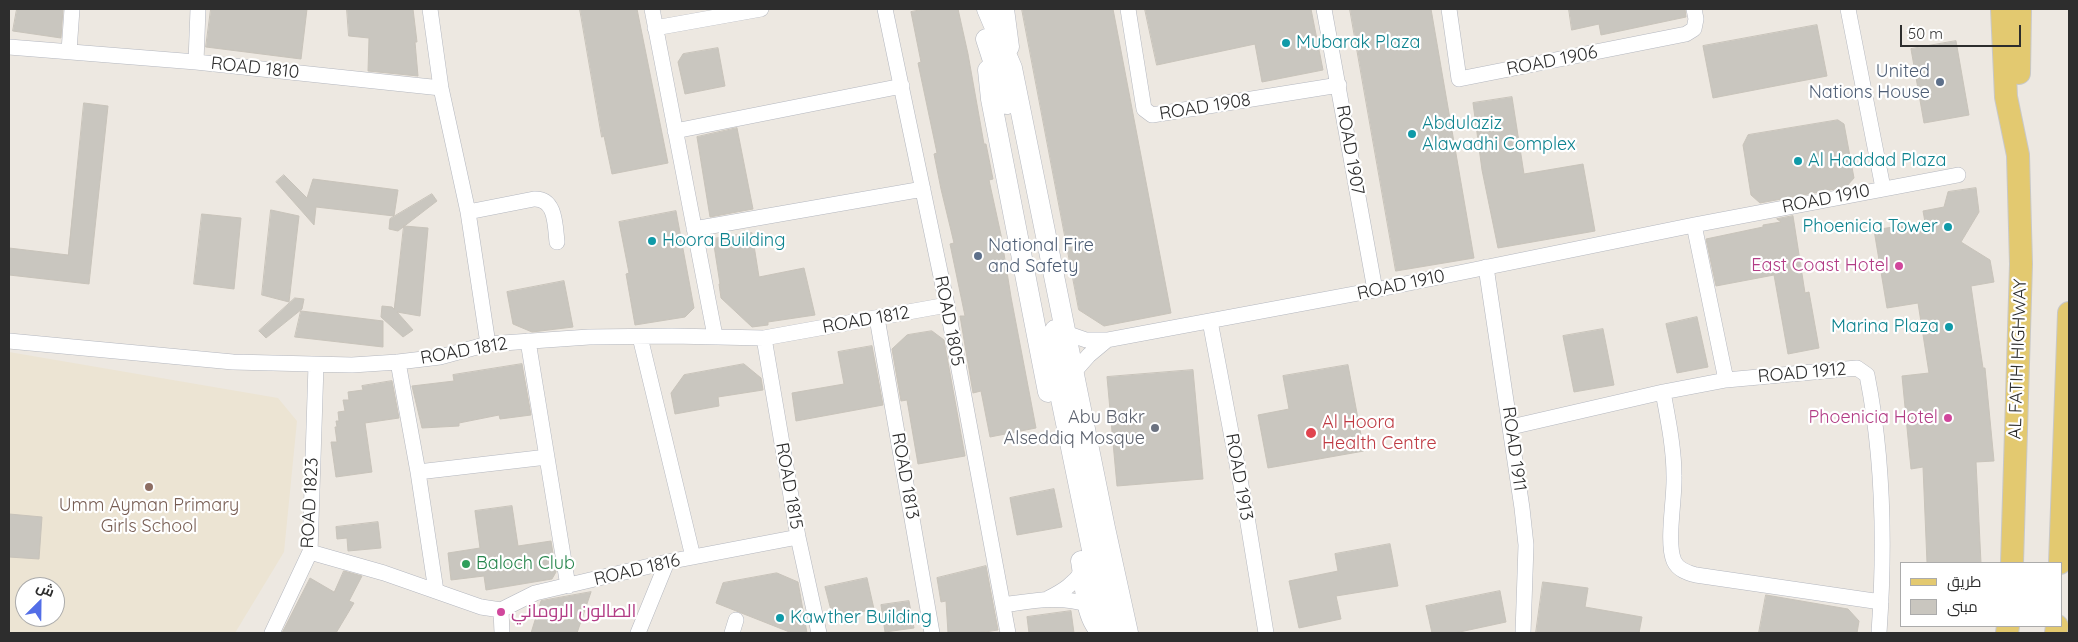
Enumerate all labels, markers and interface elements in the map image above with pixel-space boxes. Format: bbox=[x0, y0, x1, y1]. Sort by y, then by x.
scale bar bbox=[1903, 15, 2024, 47]
text: 50 m bbox=[1908, 24, 1943, 43]
place label: Mubarak Plaza bbox=[1296, 32, 1420, 54]
marker: Mubarak Plaza bbox=[1280, 37, 1292, 49]
street label: ROAD 1906 bbox=[1505, 42, 1599, 80]
street label: ROAD 1810 bbox=[210, 53, 300, 83]
place label: United Nations House bbox=[1809, 61, 1930, 104]
marker: United Nations House bbox=[1934, 76, 1946, 88]
street label: ROAD 1908 bbox=[1158, 89, 1252, 125]
street label: ROAD 1907 bbox=[1331, 103, 1369, 197]
place label: Abdulaziz Alawadhi Complex bbox=[1422, 113, 1576, 156]
marker: Abdulaziz Alawadhi Complex bbox=[1406, 128, 1418, 140]
place label: Al Haddad Plaza bbox=[1808, 150, 1946, 172]
marker: Al Haddad Plaza bbox=[1792, 155, 1804, 167]
street label: ROAD 1910 bbox=[1780, 180, 1872, 218]
place label: Phoenicia Tower bbox=[1803, 216, 1938, 238]
marker: Phoenicia Tower bbox=[1942, 221, 1954, 233]
place label: Hoora Building bbox=[662, 230, 785, 252]
marker: Hoora Building bbox=[646, 235, 658, 247]
place label: National Fire and Safety bbox=[988, 235, 1094, 278]
marker: National Fire and Safety bbox=[972, 250, 984, 262]
place label: East Coast Hotel bbox=[1751, 255, 1889, 277]
marker: East Coast Hotel bbox=[1893, 260, 1905, 272]
street label: ROAD 1910 bbox=[1355, 265, 1447, 305]
street label: ROAD 1805 bbox=[930, 274, 968, 368]
street label: AL FATIH HIGHWAY bbox=[2004, 278, 2032, 440]
street label: ROAD 1812 bbox=[821, 302, 911, 338]
place label: Marina Plaza bbox=[1831, 316, 1939, 338]
marker: Marina Plaza bbox=[1943, 321, 1955, 333]
street label: ROAD 1812 bbox=[419, 333, 509, 369]
street label: ROAD 1912 bbox=[1757, 358, 1847, 388]
street label: ROAD 1911 bbox=[1497, 405, 1531, 493]
place label: Abu Bakr Alseddiq Mosque bbox=[1004, 407, 1145, 449]
place label: Phoenicia Hotel bbox=[1809, 407, 1938, 429]
place label: Al Hoora Health Centre bbox=[1322, 412, 1437, 454]
marker: Phoenicia Hotel bbox=[1942, 412, 1954, 424]
marker: Abu Bakr Alseddiq Mosque bbox=[1149, 422, 1161, 434]
marker: Al Hoora Health Centre bbox=[1304, 426, 1318, 440]
street label: ROAD 1813 bbox=[887, 431, 923, 521]
street label: ROAD 1913 bbox=[1221, 432, 1257, 522]
street label: ROAD 1815 bbox=[771, 441, 807, 531]
street label: ROAD 1823 bbox=[297, 457, 323, 549]
marker: Umm Ayman Primary Girls School bbox=[143, 481, 155, 493]
place label: Umm Ayman Primary Girls School bbox=[59, 495, 239, 538]
street label: ROAD 1816 bbox=[592, 550, 682, 590]
place label: Baloch Club bbox=[476, 553, 575, 575]
marker: Baloch Club bbox=[460, 558, 472, 570]
legend bbox=[1900, 562, 2063, 627]
text: طريق bbox=[1947, 572, 1981, 591]
north arrow bbox=[15, 577, 65, 627]
text: ش bbox=[34, 577, 57, 601]
text: مبنى bbox=[1947, 597, 1978, 616]
place label: الصالون الروماني bbox=[511, 601, 636, 623]
marker: الصالون الروماني bbox=[495, 606, 507, 618]
place label: Kawther Building bbox=[790, 607, 932, 629]
marker: Kawther Building bbox=[774, 612, 786, 624]

